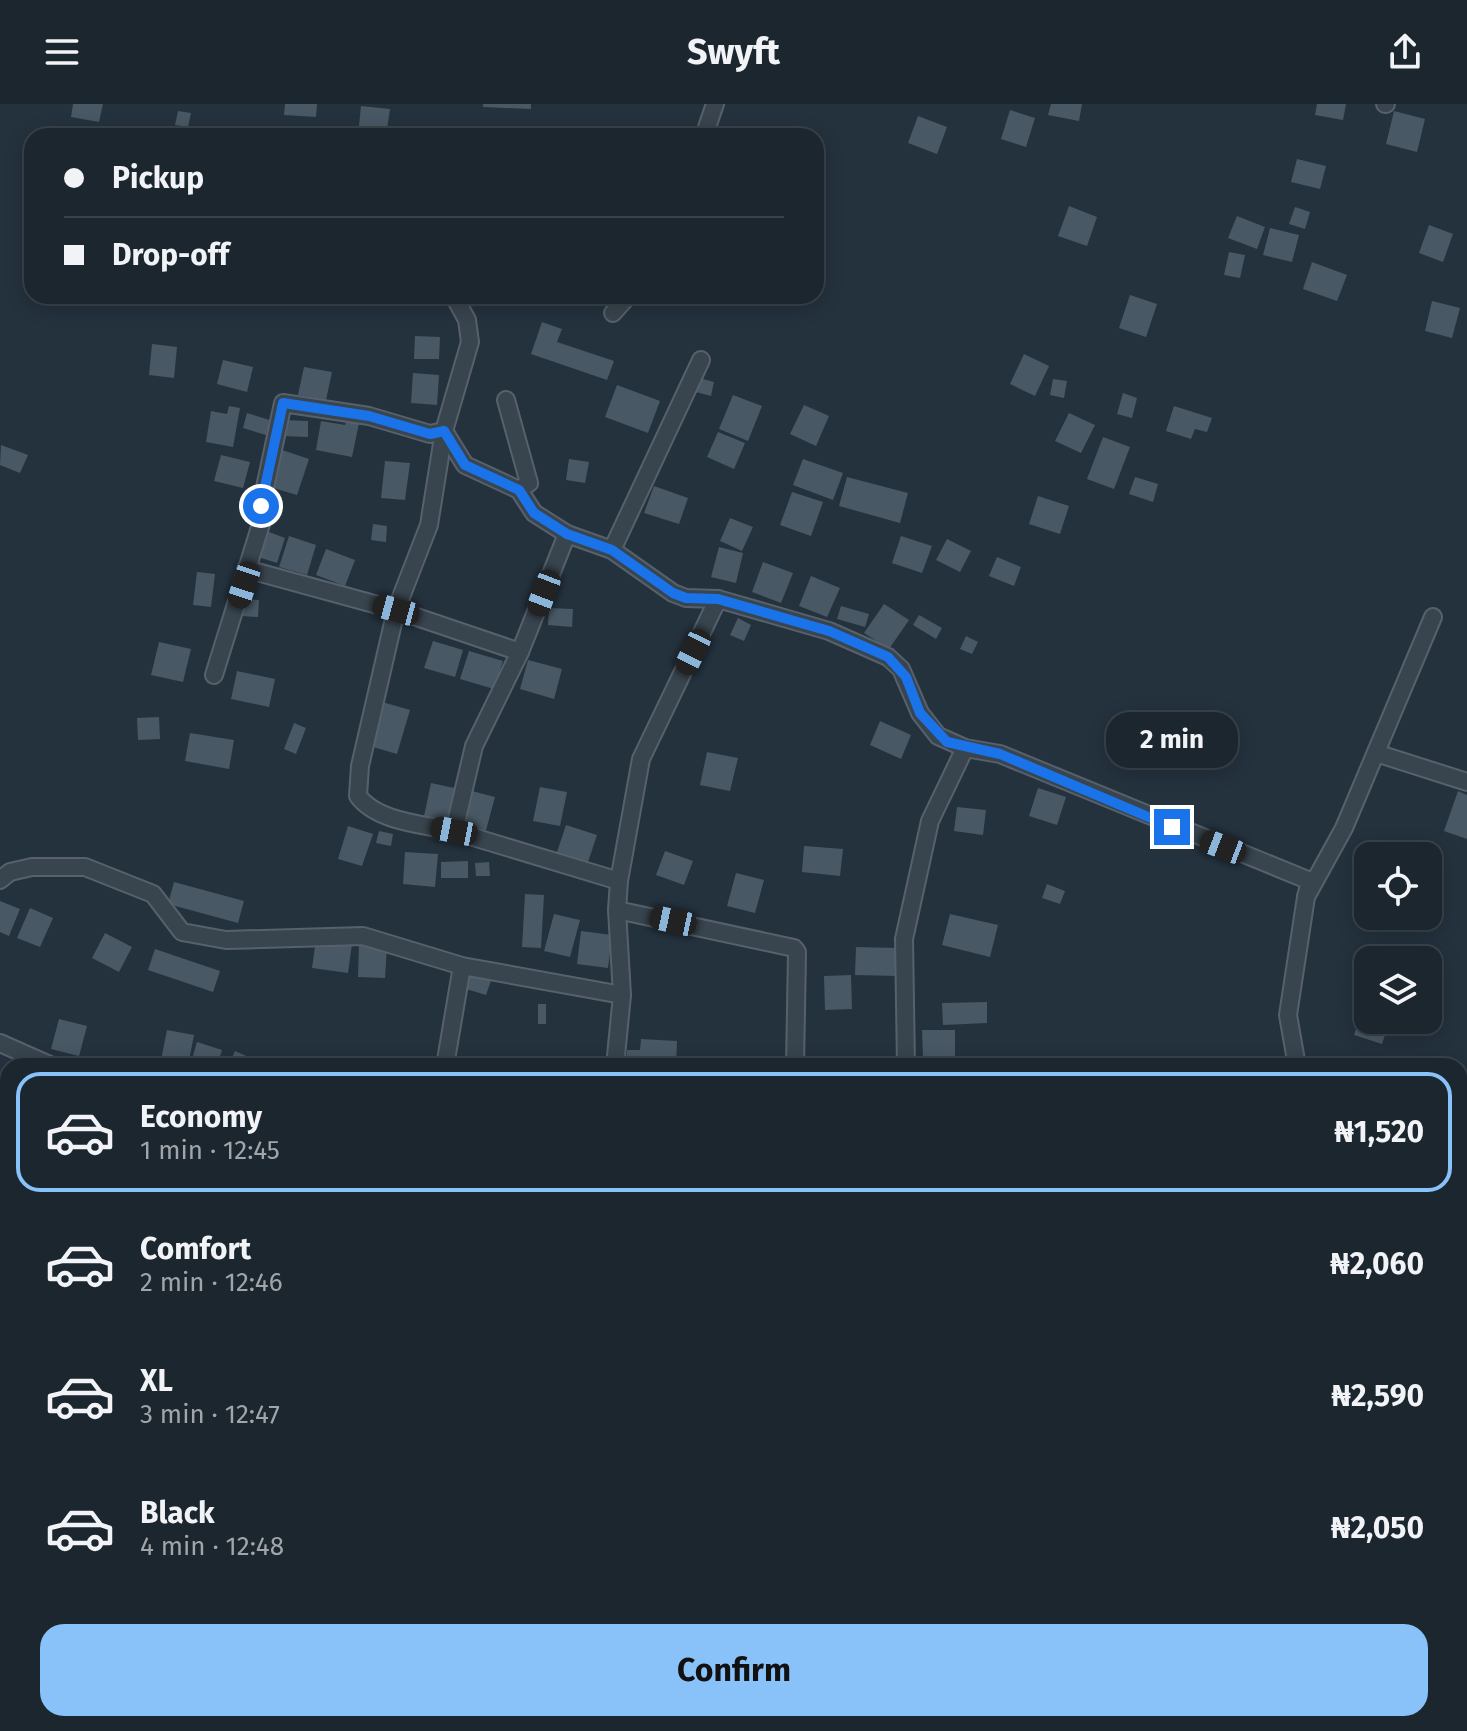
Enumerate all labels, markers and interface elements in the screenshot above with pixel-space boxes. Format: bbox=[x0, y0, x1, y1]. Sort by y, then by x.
icon: menu bbox=[40, 30, 84, 74]
text: Swyft bbox=[687, 30, 780, 74]
icon: share bbox=[1383, 30, 1427, 74]
text: Pickup bbox=[112, 160, 204, 196]
text: Drop-off bbox=[112, 237, 229, 273]
route start bbox=[243, 488, 279, 524]
car bbox=[225, 558, 263, 612]
car bbox=[524, 566, 564, 620]
car bbox=[370, 592, 422, 628]
car bbox=[672, 625, 714, 679]
callout: 2 min bbox=[1106, 711, 1238, 767]
text: 2 min bbox=[1140, 724, 1204, 755]
route end bbox=[1154, 809, 1190, 845]
car bbox=[428, 815, 480, 847]
car bbox=[1196, 827, 1250, 867]
map controls bbox=[1354, 842, 1442, 1034]
button: locate bbox=[1354, 842, 1442, 930]
car bbox=[647, 904, 699, 938]
button: layers bbox=[1354, 946, 1442, 1034]
icon: car bbox=[44, 1096, 116, 1168]
text: Economy bbox=[140, 1099, 262, 1135]
text: ₦1,520 bbox=[1334, 1114, 1424, 1150]
text: 1 min · 12:45 bbox=[140, 1135, 280, 1166]
icon: car bbox=[44, 1228, 116, 1300]
text: Comfort bbox=[140, 1231, 251, 1267]
text: ₦2,060 bbox=[1330, 1246, 1424, 1282]
text: 2 min · 12:46 bbox=[140, 1267, 283, 1298]
icon: car bbox=[44, 1360, 116, 1432]
text: XL bbox=[140, 1363, 173, 1399]
text: ₦2,590 bbox=[1331, 1378, 1424, 1414]
text: 3 min · 12:47 bbox=[140, 1399, 280, 1430]
icon: car bbox=[44, 1492, 116, 1564]
text: Black bbox=[140, 1495, 215, 1531]
text: ₦2,050 bbox=[1331, 1510, 1424, 1546]
text: 4 min · 12:48 bbox=[140, 1531, 284, 1562]
button: Confirm bbox=[40, 1624, 1428, 1716]

